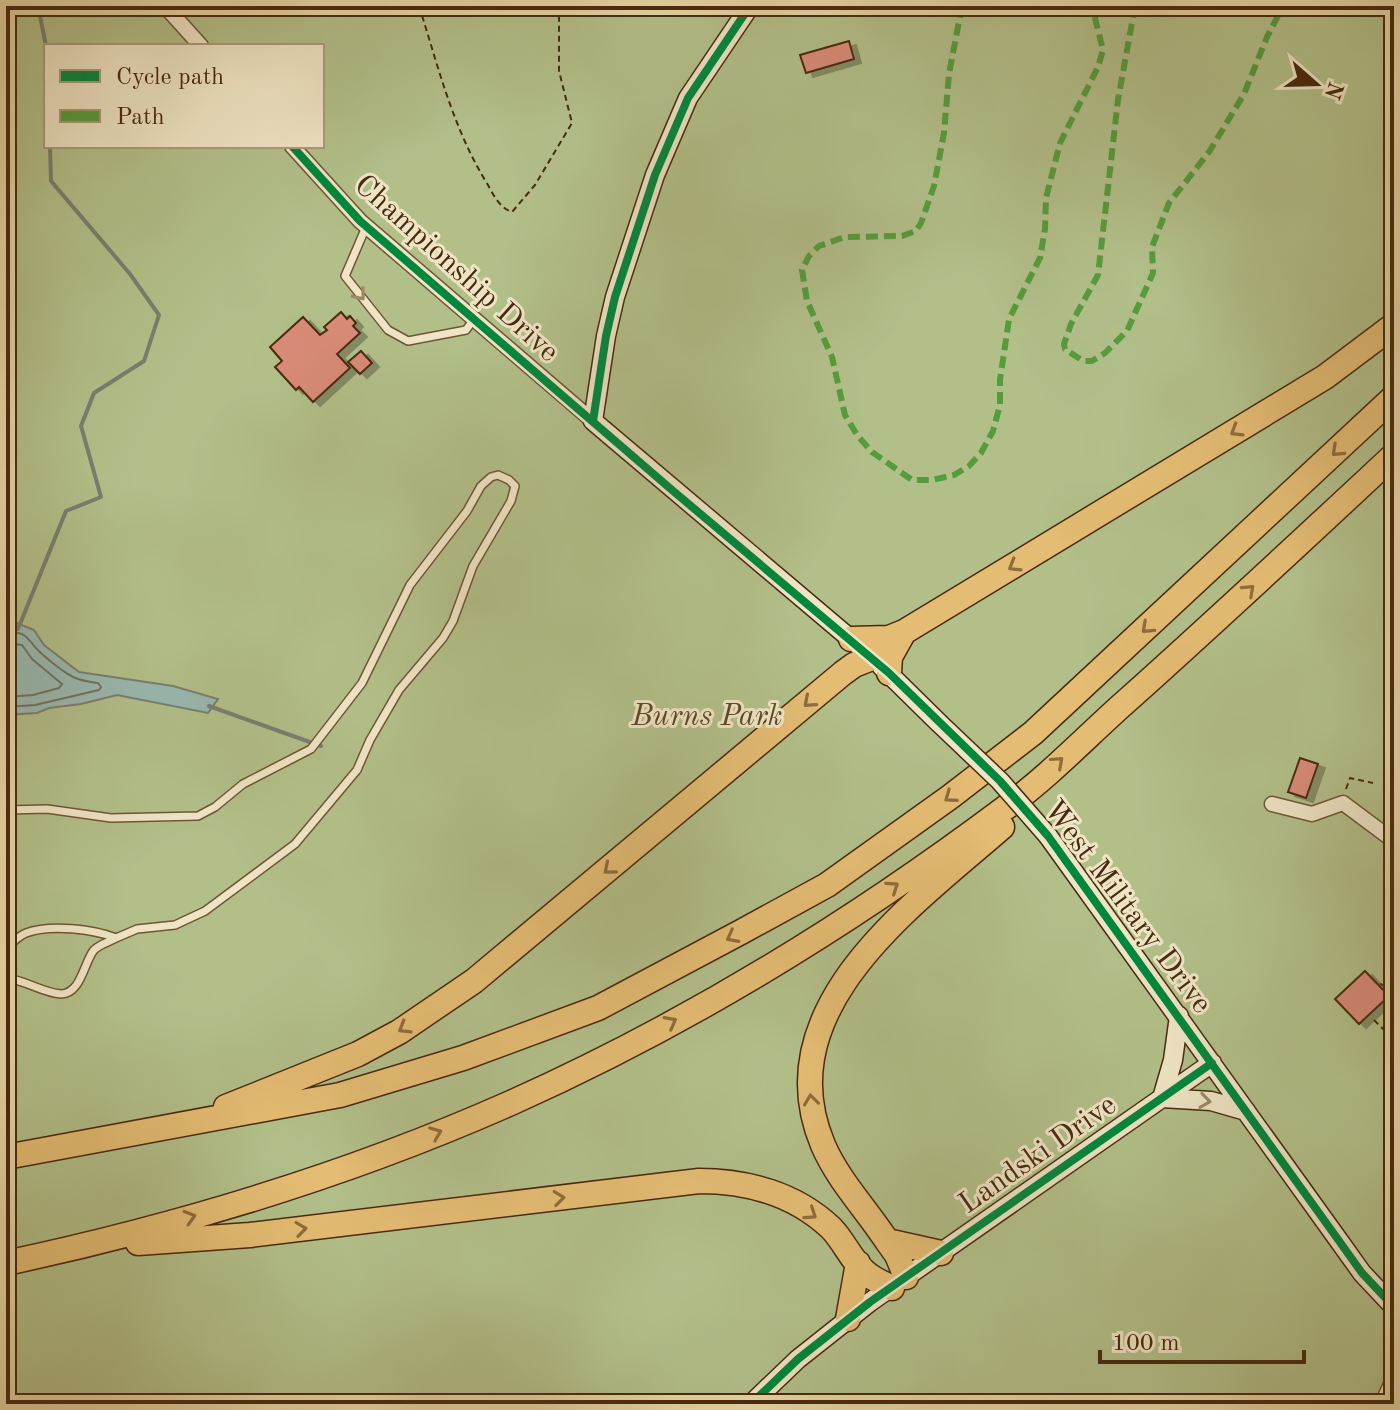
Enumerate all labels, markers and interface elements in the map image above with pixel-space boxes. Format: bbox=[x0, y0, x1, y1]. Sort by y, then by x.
legend bbox=[44, 44, 324, 148]
north arrow bbox=[1276, 44, 1356, 124]
text: Cycle path bbox=[116, 66, 224, 90]
text: N bbox=[1320, 78, 1346, 102]
text: Path bbox=[116, 106, 165, 130]
street label: Championship Drive bbox=[348, 170, 564, 368]
one-way arrow bbox=[351, 286, 365, 301]
one-way arrow bbox=[1230, 421, 1245, 437]
one-way arrow bbox=[1332, 441, 1346, 456]
one-way arrow bbox=[1008, 556, 1023, 571]
one-way arrow bbox=[1239, 586, 1254, 600]
one-way arrow bbox=[1142, 619, 1156, 634]
one-way arrow bbox=[804, 692, 818, 707]
park label: Burns Park bbox=[631, 702, 782, 732]
one-way arrow bbox=[1049, 757, 1064, 772]
one-way arrow bbox=[944, 787, 958, 801]
street label: West Military Drive bbox=[1037, 795, 1217, 1019]
one-way arrow bbox=[603, 859, 618, 873]
one-way arrow bbox=[884, 882, 898, 897]
one-way arrow bbox=[725, 928, 740, 943]
one-way arrow bbox=[662, 1016, 677, 1031]
one-way arrow bbox=[398, 1018, 413, 1034]
street label: Landski Drive bbox=[954, 1090, 1122, 1220]
one-way arrow bbox=[1198, 1092, 1211, 1109]
one-way arrow bbox=[802, 1093, 819, 1106]
one-way arrow bbox=[428, 1127, 442, 1143]
one-way arrow bbox=[552, 1190, 566, 1207]
one-way arrow bbox=[803, 1204, 817, 1219]
one-way arrow bbox=[183, 1210, 196, 1226]
one-way arrow bbox=[294, 1221, 308, 1238]
scale bar bbox=[1100, 1314, 1304, 1364]
text: 100 m bbox=[1112, 1332, 1180, 1356]

